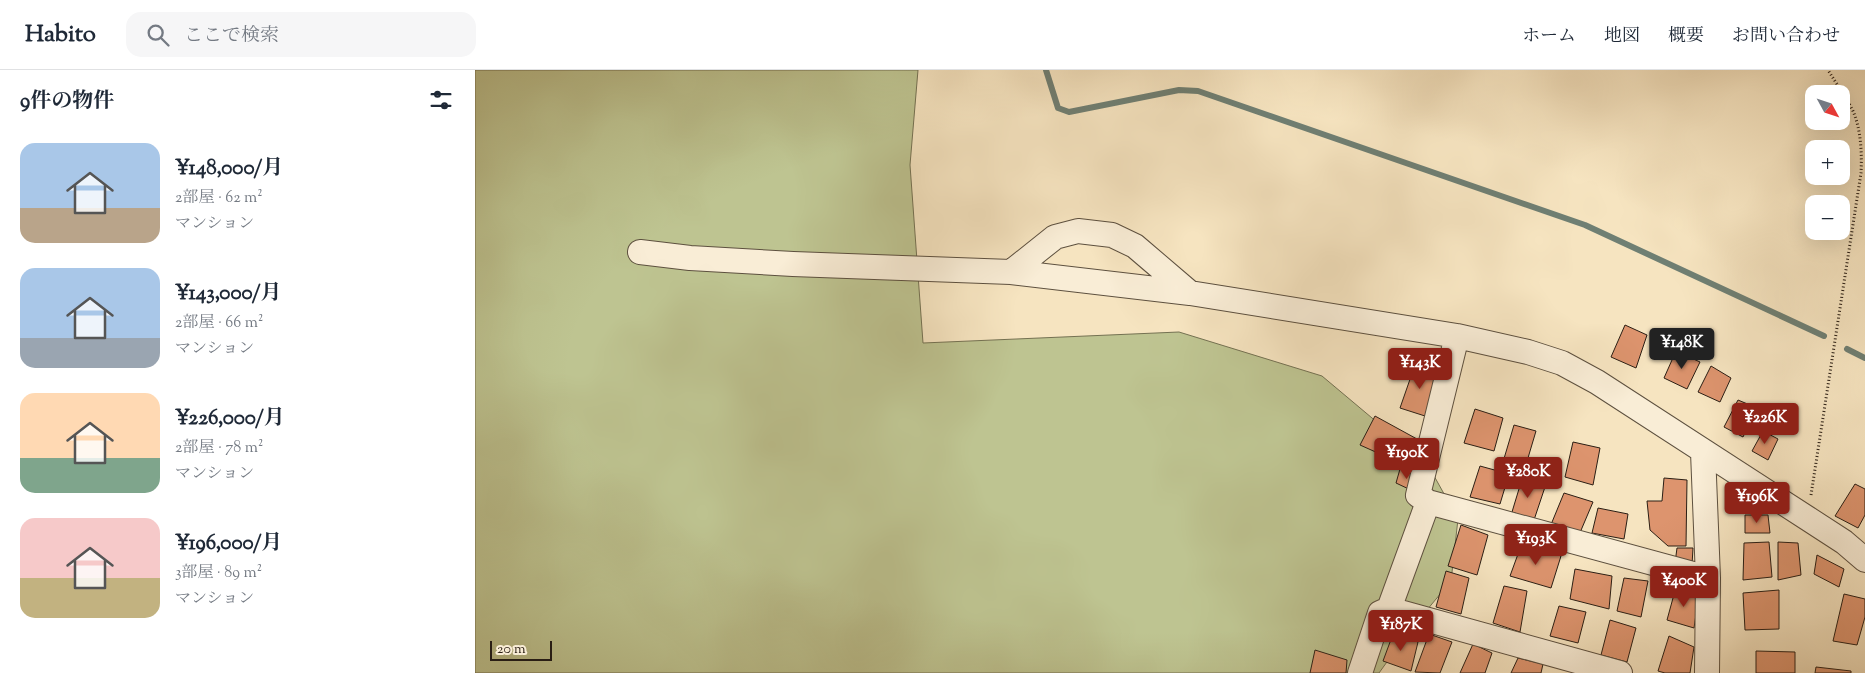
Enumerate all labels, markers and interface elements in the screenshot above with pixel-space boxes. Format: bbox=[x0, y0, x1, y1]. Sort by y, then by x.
search box bbox=[126, 12, 476, 57]
text: Habito bbox=[25, 18, 96, 52]
icon: search bbox=[144, 21, 172, 49]
text: ここで検索 bbox=[184, 23, 279, 50]
text: ホーム bbox=[1522, 24, 1576, 50]
text: 地図 bbox=[1604, 24, 1640, 50]
text: 概要 bbox=[1668, 24, 1704, 50]
text: お問い合わせ bbox=[1732, 24, 1840, 50]
north arrow bbox=[1805, 85, 1850, 130]
map controls bbox=[1805, 85, 1850, 240]
icon: filters bbox=[427, 86, 455, 114]
text: 9件の物件 bbox=[20, 87, 114, 117]
button: + bbox=[1805, 140, 1850, 185]
text: ¥148,000/月 bbox=[175, 154, 283, 184]
icon: home bbox=[60, 163, 120, 223]
text: 2部屋 · 62 m² bbox=[175, 187, 263, 210]
button: − bbox=[1805, 195, 1850, 240]
text: マンション bbox=[175, 213, 254, 236]
text: ¥143,000/月 bbox=[175, 279, 281, 309]
icon: home bbox=[60, 288, 120, 348]
text: 2部屋 · 66 m² bbox=[175, 312, 263, 335]
pin: ¥148K bbox=[1647, 328, 1717, 370]
text: ¥148K bbox=[1660, 332, 1704, 355]
text: マンション bbox=[175, 338, 254, 361]
pin: ¥143K bbox=[1385, 348, 1455, 390]
text: ¥143K bbox=[1399, 352, 1441, 375]
pin: ¥226K bbox=[1730, 402, 1800, 445]
text: ¥226,000/月 bbox=[175, 404, 285, 434]
text: ¥226K bbox=[1743, 407, 1787, 430]
icon: home bbox=[60, 413, 120, 473]
text: 2部屋 · 78 m² bbox=[175, 437, 263, 460]
pin: ¥190K bbox=[1372, 438, 1442, 480]
text: ¥190K bbox=[1385, 442, 1429, 465]
pin: ¥280K bbox=[1493, 456, 1563, 499]
text: ¥280K bbox=[1505, 461, 1551, 484]
text: マンション bbox=[175, 463, 254, 486]
pin: ¥196K bbox=[1722, 482, 1792, 524]
text: ¥196K bbox=[1736, 486, 1778, 509]
pin: ¥193K bbox=[1501, 524, 1571, 566]
text: ¥193K bbox=[1515, 528, 1557, 551]
text: ¥196,000/月 bbox=[175, 529, 282, 559]
icon: home bbox=[60, 538, 120, 598]
text: 3部屋 · 89 m² bbox=[175, 562, 262, 585]
pin: ¥400K bbox=[1649, 566, 1719, 608]
text: ¥400K bbox=[1661, 570, 1707, 593]
text: マンション bbox=[175, 588, 254, 611]
pin: ¥187K bbox=[1366, 610, 1436, 652]
text: ¥187K bbox=[1379, 614, 1423, 637]
scale bar bbox=[490, 638, 553, 661]
text: 20 m bbox=[497, 640, 526, 660]

